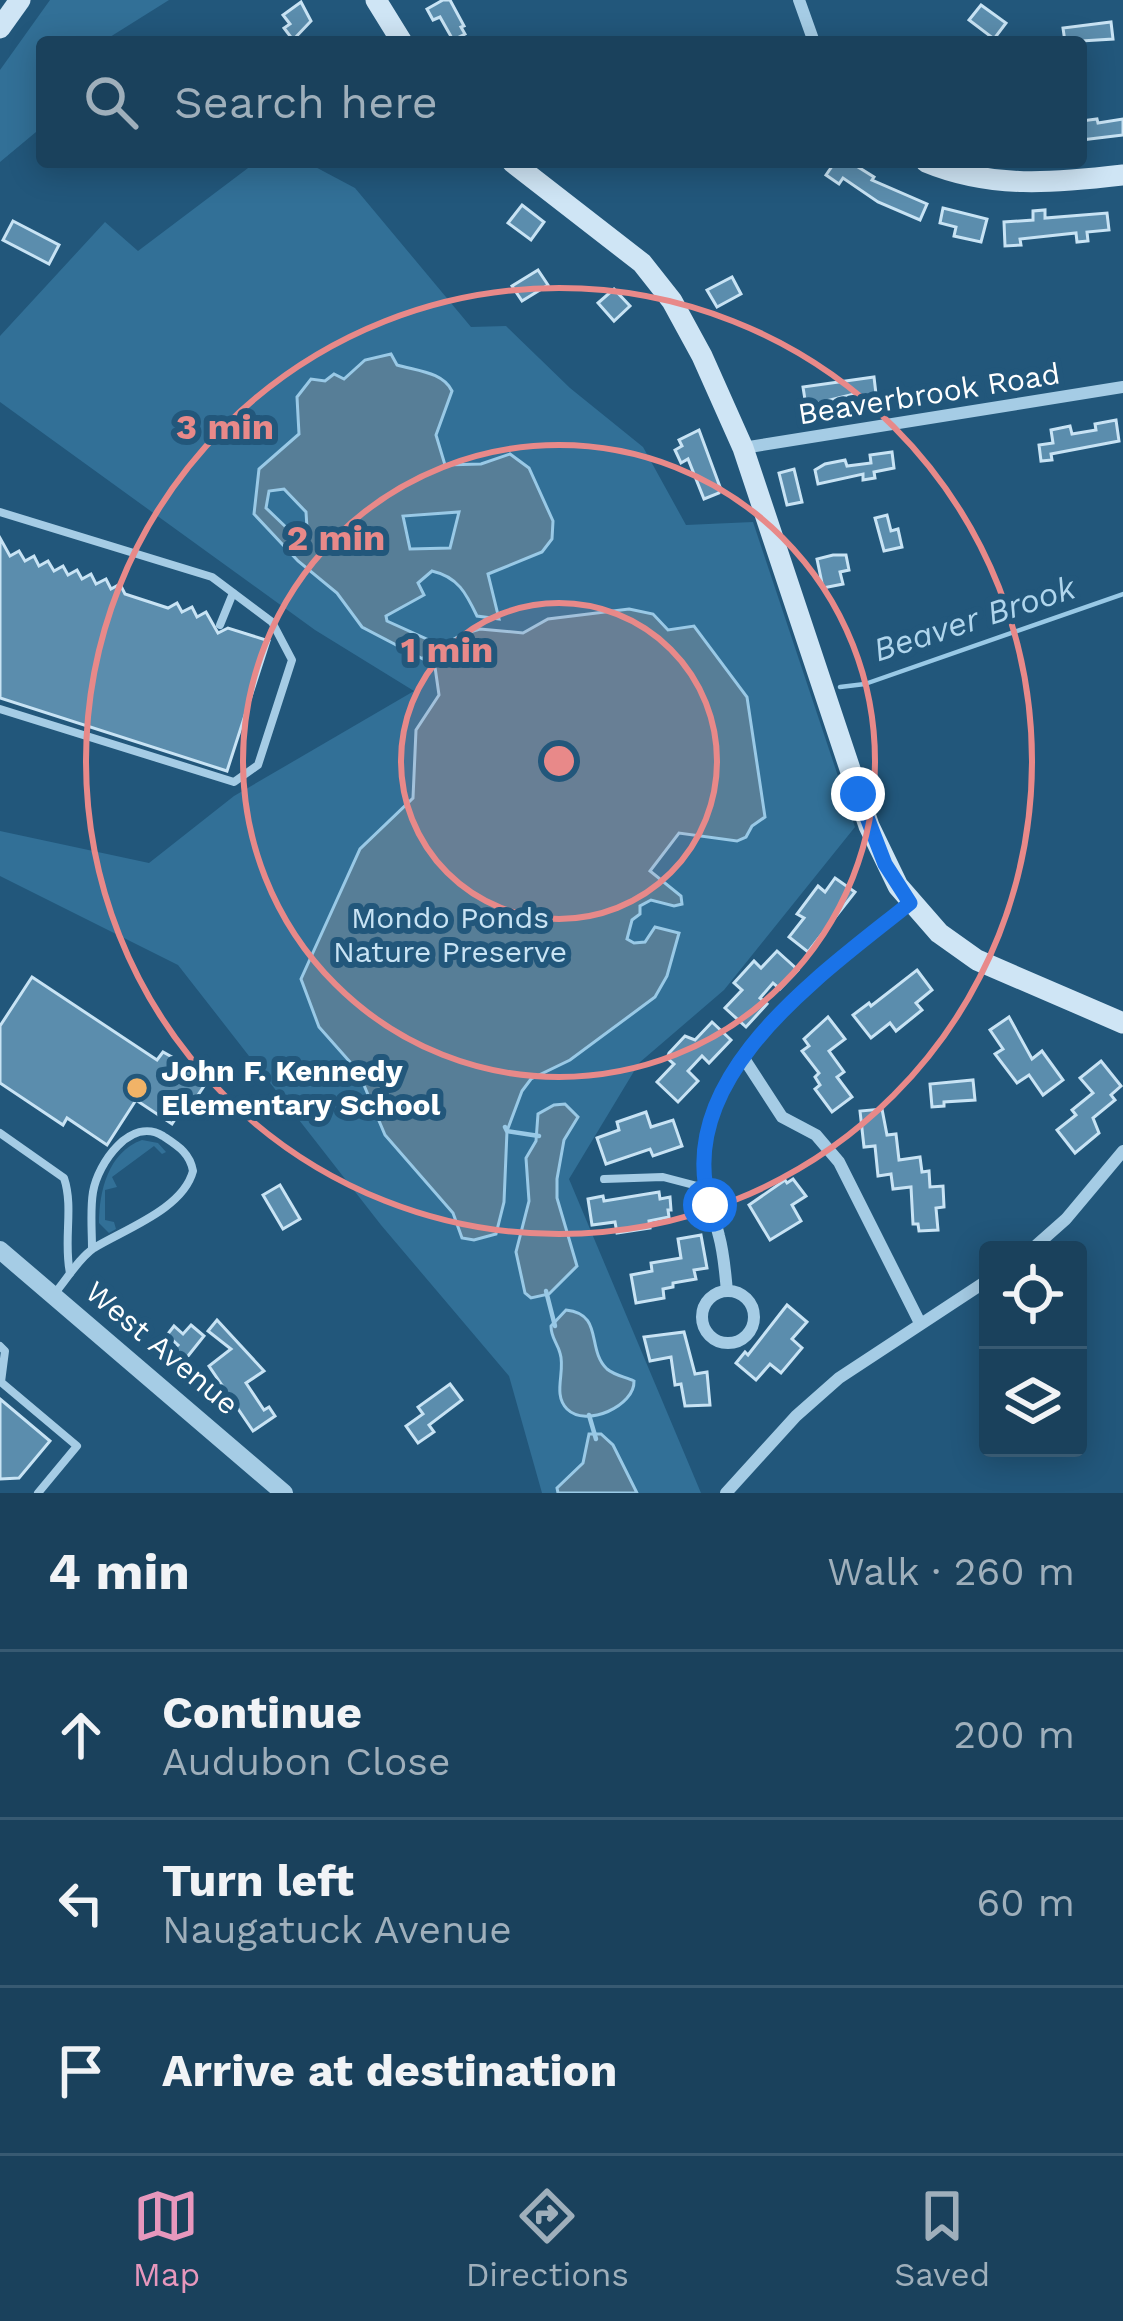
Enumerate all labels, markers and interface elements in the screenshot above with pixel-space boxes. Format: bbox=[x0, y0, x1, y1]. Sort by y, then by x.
search box bbox=[36, 36, 1087, 168]
icon: search bbox=[78, 69, 144, 135]
text: Search here bbox=[174, 76, 438, 129]
street label: Beaverbrook Road bbox=[795, 356, 1062, 432]
text: 3 min bbox=[176, 406, 274, 448]
text: 2 min bbox=[287, 517, 385, 559]
water label: Beaver Brook bbox=[868, 567, 1081, 669]
text: 1 min bbox=[401, 629, 493, 671]
centre of rings bbox=[538, 740, 580, 782]
route end bbox=[831, 767, 885, 821]
park label: Mondo Ponds Nature Preserve bbox=[333, 900, 567, 969]
place label: John F. Kennedy Elementary School bbox=[161, 1053, 441, 1122]
marker: John F. Kennedy Elementary School bbox=[124, 1075, 150, 1101]
route start bbox=[683, 1178, 737, 1232]
map controls bbox=[979, 1241, 1087, 1457]
button: locate bbox=[979, 1241, 1087, 1349]
street label: West Avenue bbox=[79, 1274, 246, 1422]
button: layers bbox=[979, 1349, 1087, 1457]
text: 4 min bbox=[48, 1542, 190, 1601]
text: Walk · 260 m bbox=[827, 1549, 1075, 1594]
text: Continue bbox=[162, 1686, 362, 1739]
icon: ahead bbox=[48, 1702, 114, 1768]
text: 200 m bbox=[953, 1712, 1075, 1757]
text: Audubon Close bbox=[162, 1739, 450, 1784]
text: Turn left bbox=[162, 1854, 354, 1907]
icon: left bbox=[48, 1870, 114, 1936]
text: 60 m bbox=[977, 1880, 1075, 1925]
text: Naugatuck Avenue bbox=[162, 1907, 512, 1952]
icon: arrive bbox=[48, 2038, 114, 2104]
text: Arrive at destination bbox=[162, 2044, 617, 2097]
tab: Map bbox=[133, 2183, 200, 2294]
tab: Directions bbox=[466, 2183, 629, 2294]
tab: Saved bbox=[894, 2183, 990, 2294]

